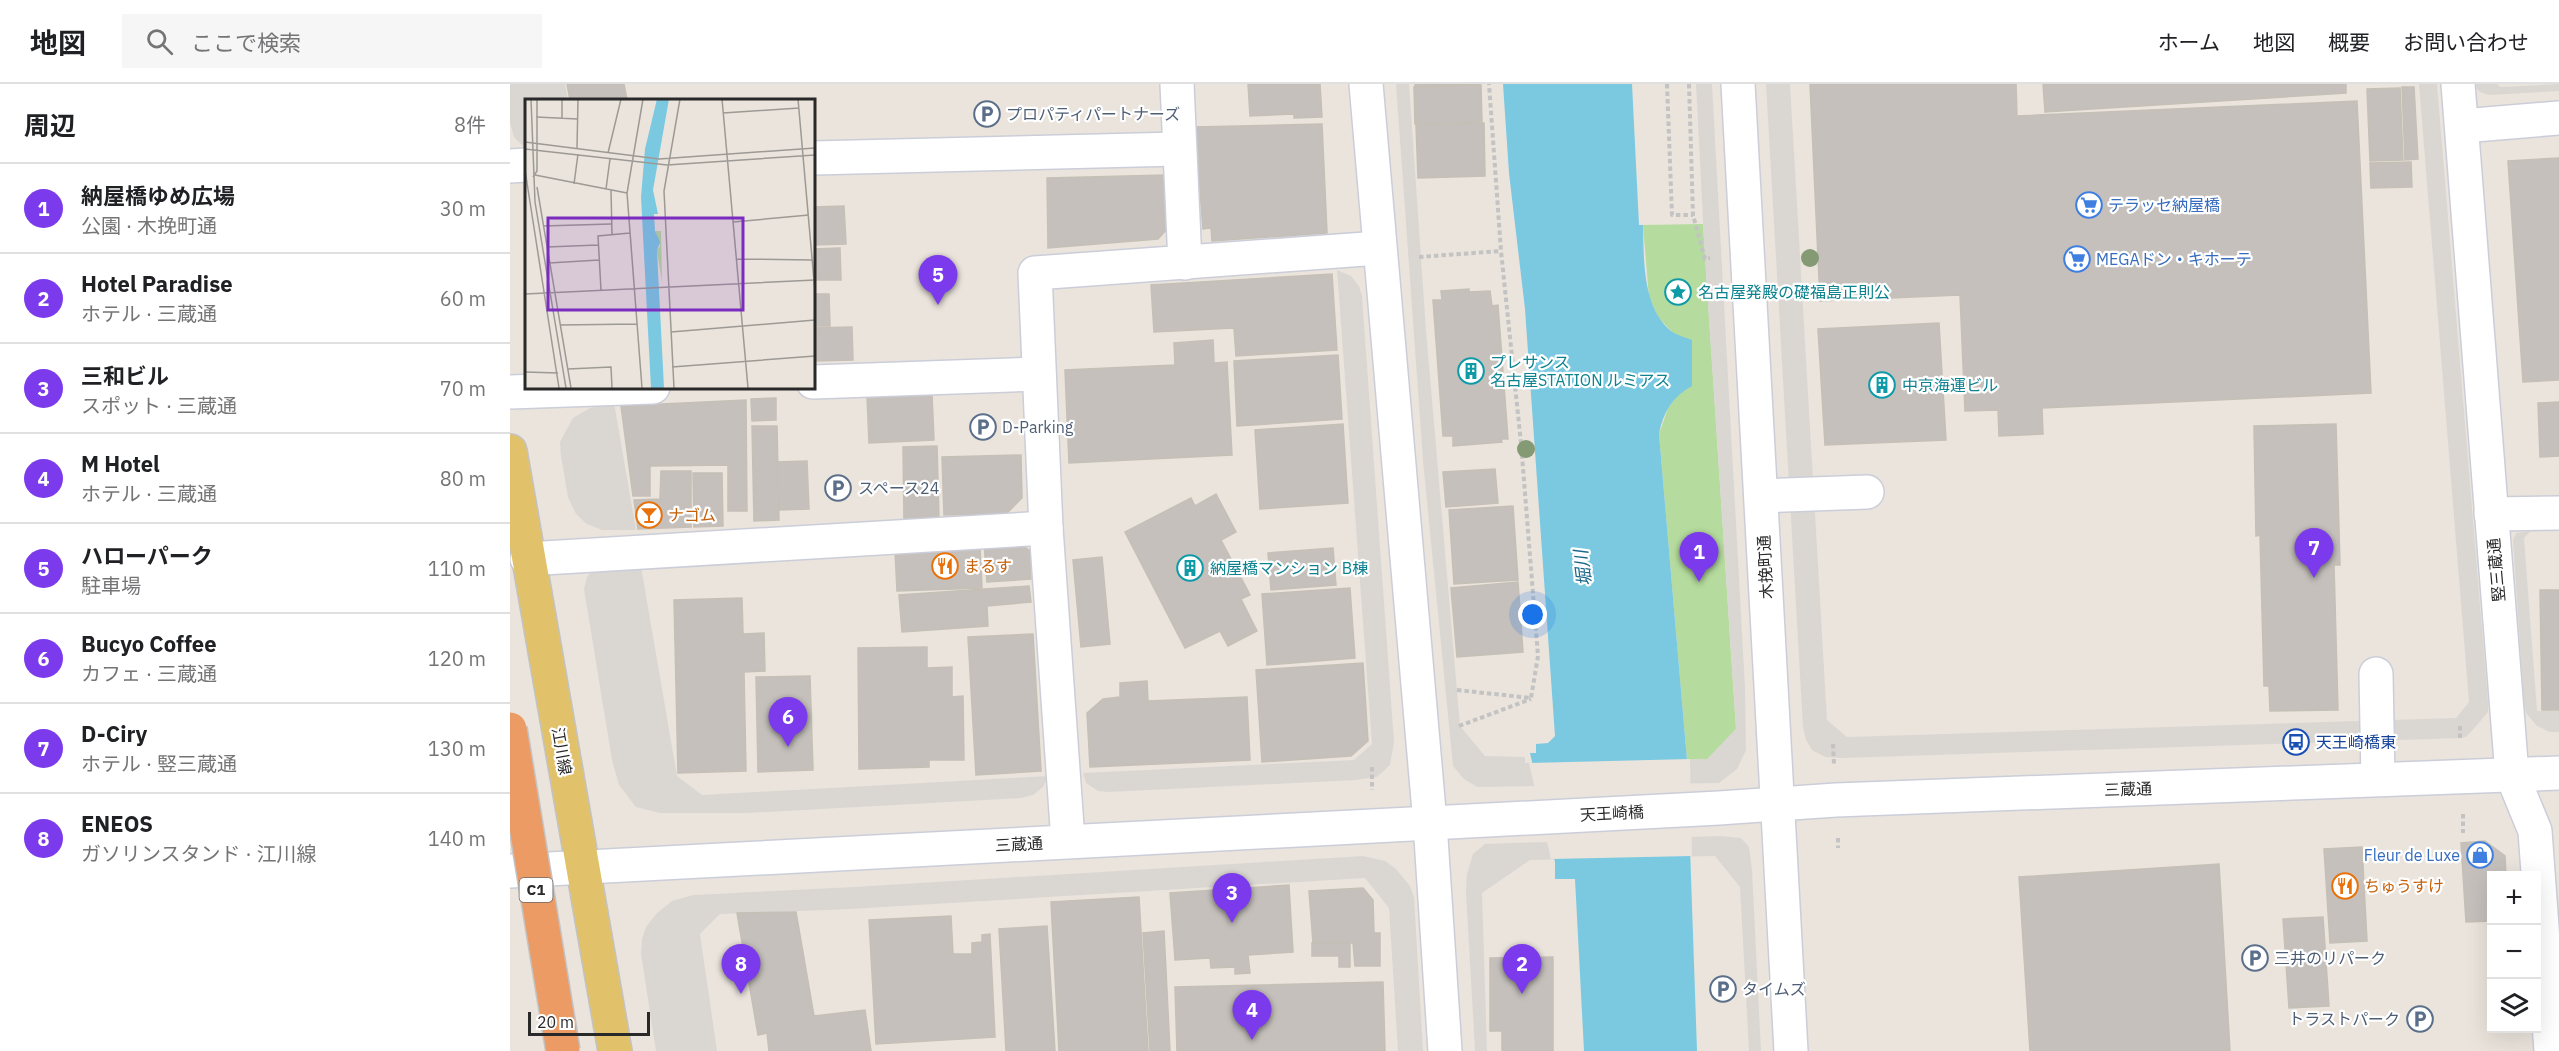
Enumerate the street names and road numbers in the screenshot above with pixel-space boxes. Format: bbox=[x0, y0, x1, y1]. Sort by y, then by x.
street label: 木挽町通 bbox=[1753, 535, 1777, 599]
street label: 竪三蔵通 bbox=[2483, 537, 2509, 603]
street label: 江川線 bbox=[548, 726, 576, 776]
street label: 三蔵通 bbox=[2104, 778, 2152, 800]
street label: 天王崎橋 bbox=[1580, 801, 1644, 825]
street label: 三蔵通 bbox=[995, 833, 1043, 855]
road number: C1 bbox=[519, 878, 552, 902]

